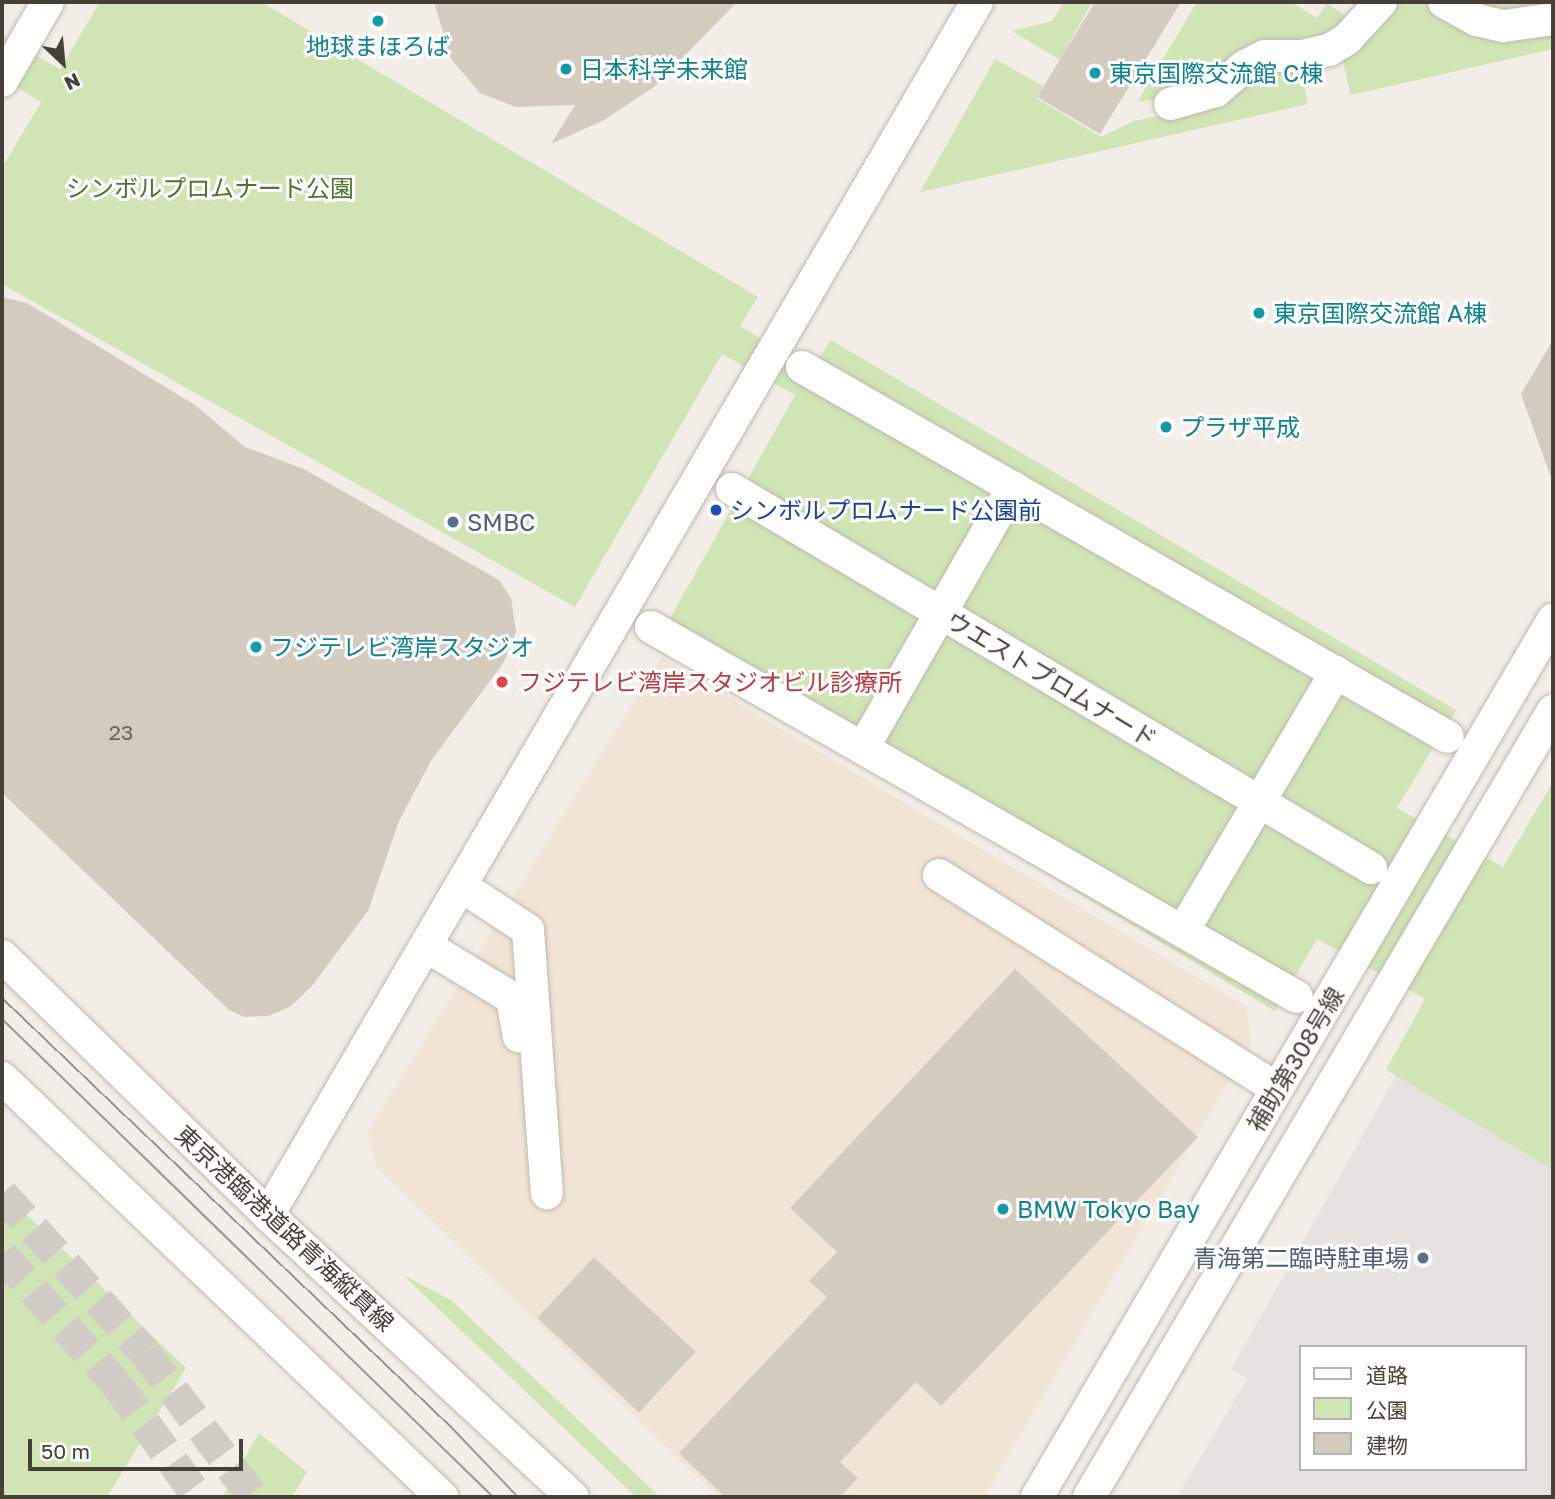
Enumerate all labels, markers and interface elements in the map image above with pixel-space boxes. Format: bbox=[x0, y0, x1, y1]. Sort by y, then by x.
marker: 地球まほろば bbox=[370, 13, 386, 29]
north arrow bbox=[28, 28, 98, 98]
place label: 地球まほろば bbox=[306, 32, 450, 60]
place label: 日本科学未来館 bbox=[580, 55, 748, 83]
place label: 東京国際交流館 C棟 bbox=[1109, 59, 1323, 87]
marker: 日本科学未来館 bbox=[558, 61, 574, 77]
marker: 東京国際交流館 C棟 bbox=[1087, 65, 1103, 81]
text: N bbox=[61, 69, 84, 96]
park label: シンボルプロムナード公園 bbox=[66, 174, 354, 202]
place label: 東京国際交流館 A棟 bbox=[1273, 299, 1487, 327]
marker: 東京国際交流館 A棟 bbox=[1251, 305, 1267, 321]
place label: プラザ平成 bbox=[1180, 413, 1300, 441]
marker: プラザ平成 bbox=[1158, 419, 1174, 435]
place label: シンボルプロムナード公園前 bbox=[730, 496, 1042, 524]
marker: シンボルプロムナード公園前 bbox=[708, 502, 724, 518]
place label: SMBC bbox=[467, 508, 535, 536]
marker: SMBC bbox=[445, 514, 461, 530]
street label: ウエストプロムナード bbox=[942, 605, 1162, 753]
place label: フジテレビ湾岸スタジオ bbox=[270, 633, 534, 661]
marker: フジテレビ湾岸スタジオ bbox=[248, 639, 264, 655]
place label: フジテレビ湾岸スタジオビル診療所 bbox=[518, 668, 902, 696]
marker: フジテレビ湾岸スタジオビル診療所 bbox=[492, 672, 512, 692]
house number: 23 bbox=[109, 719, 133, 745]
street label: 補助第308号線 bbox=[1241, 981, 1349, 1137]
street label: 東京港臨港道路青海縦貫線 bbox=[170, 1119, 400, 1337]
place label: BMW Tokyo Bay bbox=[1017, 1195, 1200, 1223]
marker: BMW Tokyo Bay bbox=[995, 1201, 1011, 1217]
place label: 青海第二臨時駐車場 bbox=[1193, 1244, 1409, 1272]
marker: 青海第二臨時駐車場 bbox=[1415, 1250, 1431, 1266]
legend bbox=[1300, 1345, 1527, 1471]
text: 道路 bbox=[1366, 1362, 1408, 1388]
text: 公園 bbox=[1366, 1397, 1408, 1423]
scale bar bbox=[32, 1426, 247, 1470]
text: 建物 bbox=[1366, 1432, 1408, 1458]
text: 50 m bbox=[41, 1438, 90, 1464]

